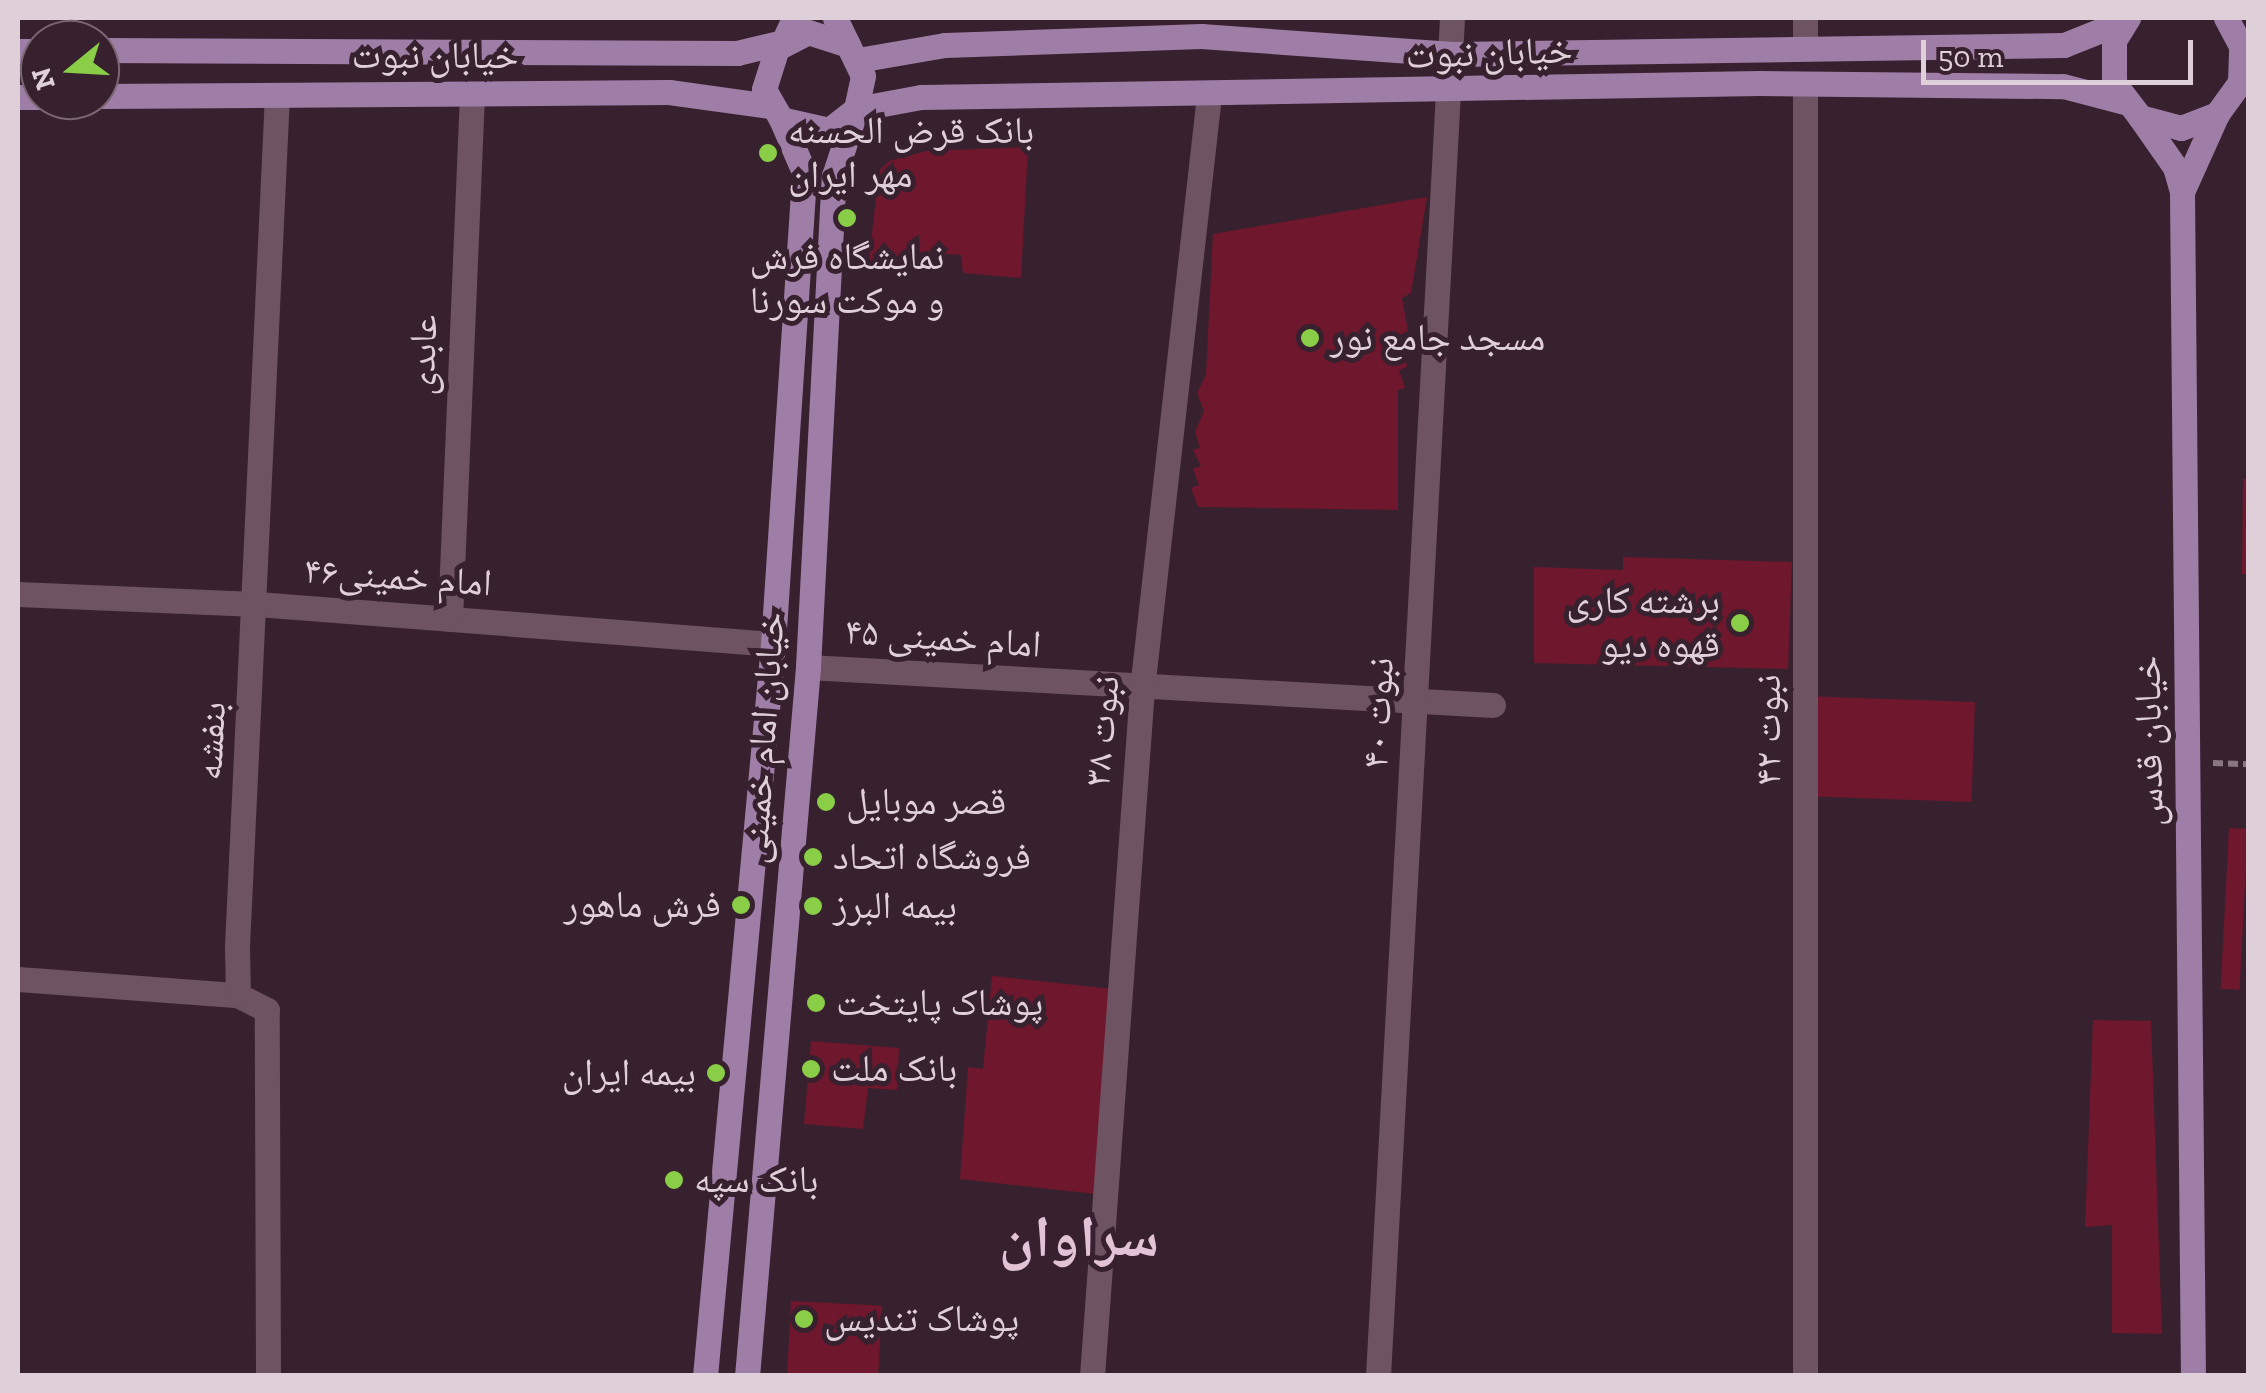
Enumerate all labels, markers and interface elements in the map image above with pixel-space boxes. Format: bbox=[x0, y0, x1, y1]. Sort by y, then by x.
north arrow bbox=[20, 20, 120, 120]
scale bar bbox=[1926, 20, 2198, 82]
street label: خیابان نبوت bbox=[1405, 27, 1573, 79]
street label: خیابان نبوت bbox=[351, 33, 519, 79]
text: 50 m bbox=[1938, 39, 2003, 75]
text: N bbox=[24, 64, 62, 94]
place label: بانک قرض الحسنه مهر ایران bbox=[788, 108, 1034, 198]
marker: بانک قرض الحسنه مهر ایران bbox=[757, 142, 779, 164]
marker: نمایشگاه فرش و موکت سورنا bbox=[836, 207, 858, 229]
place label: نمایشگاه فرش و موکت سورنا bbox=[750, 234, 944, 323]
street label: عابدی bbox=[399, 314, 447, 396]
place label: مسجد جامع نور bbox=[1330, 315, 1545, 361]
marker: مسجد جامع نور bbox=[1299, 327, 1321, 349]
street label: امام خمینی۴۶ bbox=[303, 548, 493, 606]
place label: برشته کاری قهوه دیو bbox=[1566, 578, 1720, 668]
street label: امام خمینی ۴۵ bbox=[843, 608, 1043, 668]
street label: خیابان امام خمینی bbox=[731, 611, 795, 865]
marker: برشته کاری قهوه دیو bbox=[1729, 612, 1751, 634]
street label: خیابان قدس bbox=[2125, 655, 2173, 827]
street label: نبوت ۴۰ bbox=[1352, 656, 1404, 770]
street label: نبوت ۳۸ bbox=[1074, 674, 1130, 788]
street label: نبوت ۴۲ bbox=[1745, 674, 1791, 786]
street label: بنفشه bbox=[186, 701, 236, 781]
place label: قصر موبایل bbox=[846, 779, 1006, 825]
marker: قصر موبایل bbox=[815, 791, 837, 813]
place label: فروشگاه اتحاد bbox=[833, 834, 1031, 880]
marker: فروشگاه اتحاد bbox=[802, 846, 824, 868]
place label: فرش ماهور bbox=[564, 882, 721, 928]
place label: بیمه البرز bbox=[833, 883, 957, 929]
marker: فرش ماهور bbox=[730, 894, 752, 916]
marker: بیمه البرز bbox=[802, 895, 824, 917]
place label: پوشاک پایتخت bbox=[836, 980, 1043, 1026]
marker: پوشاک پایتخت bbox=[805, 992, 827, 1014]
place label: بانک ملت bbox=[831, 1046, 957, 1092]
place label: بیمه ایران bbox=[562, 1050, 696, 1096]
marker: بانک ملت bbox=[800, 1058, 822, 1080]
marker: بیمه ایران bbox=[705, 1062, 727, 1084]
place label: بانک سپه bbox=[694, 1157, 818, 1203]
marker: بانک سپه bbox=[663, 1169, 685, 1191]
district label: سراوان bbox=[999, 1201, 1159, 1271]
place label: پوشاک تندیس bbox=[824, 1296, 1019, 1342]
marker: پوشاک تندیس bbox=[793, 1308, 815, 1330]

